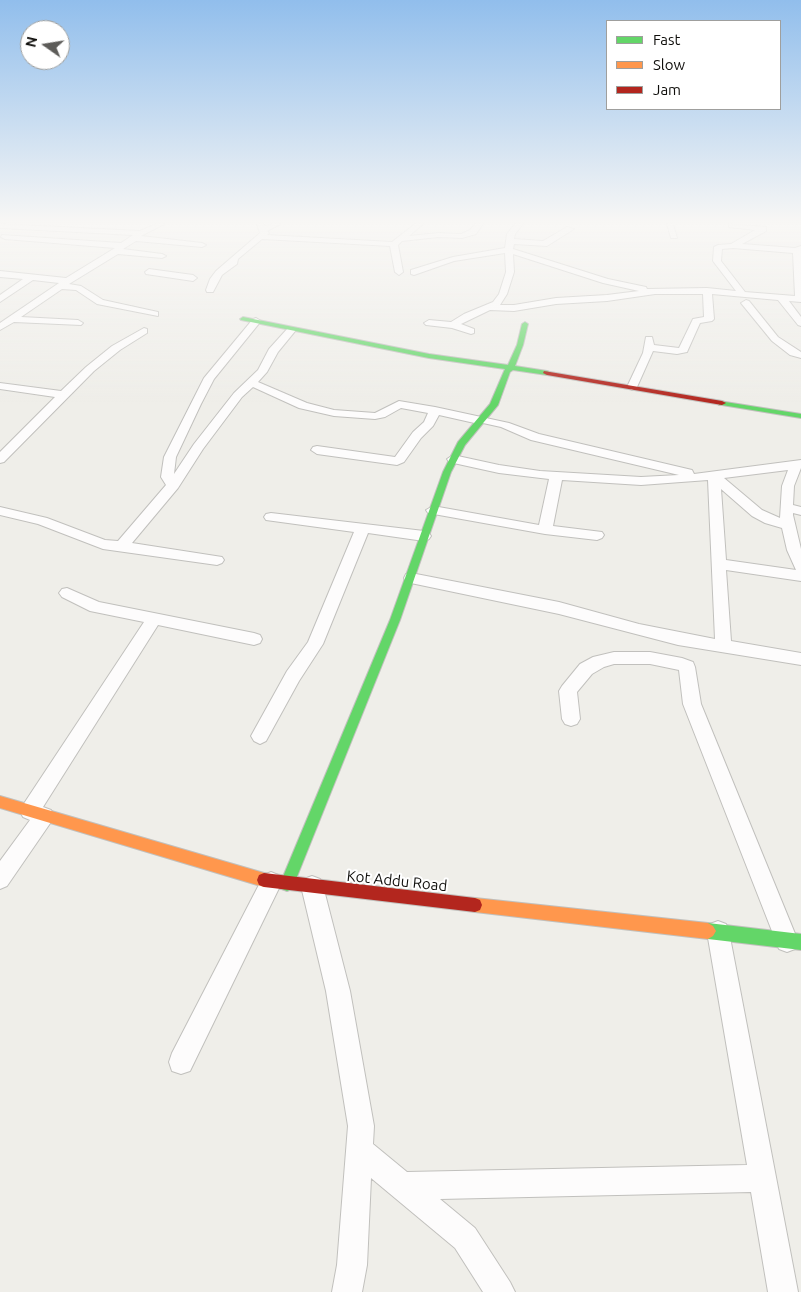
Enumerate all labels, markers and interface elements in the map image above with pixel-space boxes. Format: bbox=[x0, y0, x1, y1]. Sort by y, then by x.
north arrow bbox=[20, 20, 70, 70]
legend bbox=[606, 20, 781, 110]
text: Fast bbox=[653, 31, 680, 48]
text: N bbox=[22, 35, 40, 49]
text: Slow bbox=[653, 56, 685, 73]
text: Jam bbox=[653, 81, 681, 98]
street label: Kot Addu Road bbox=[346, 867, 448, 895]

